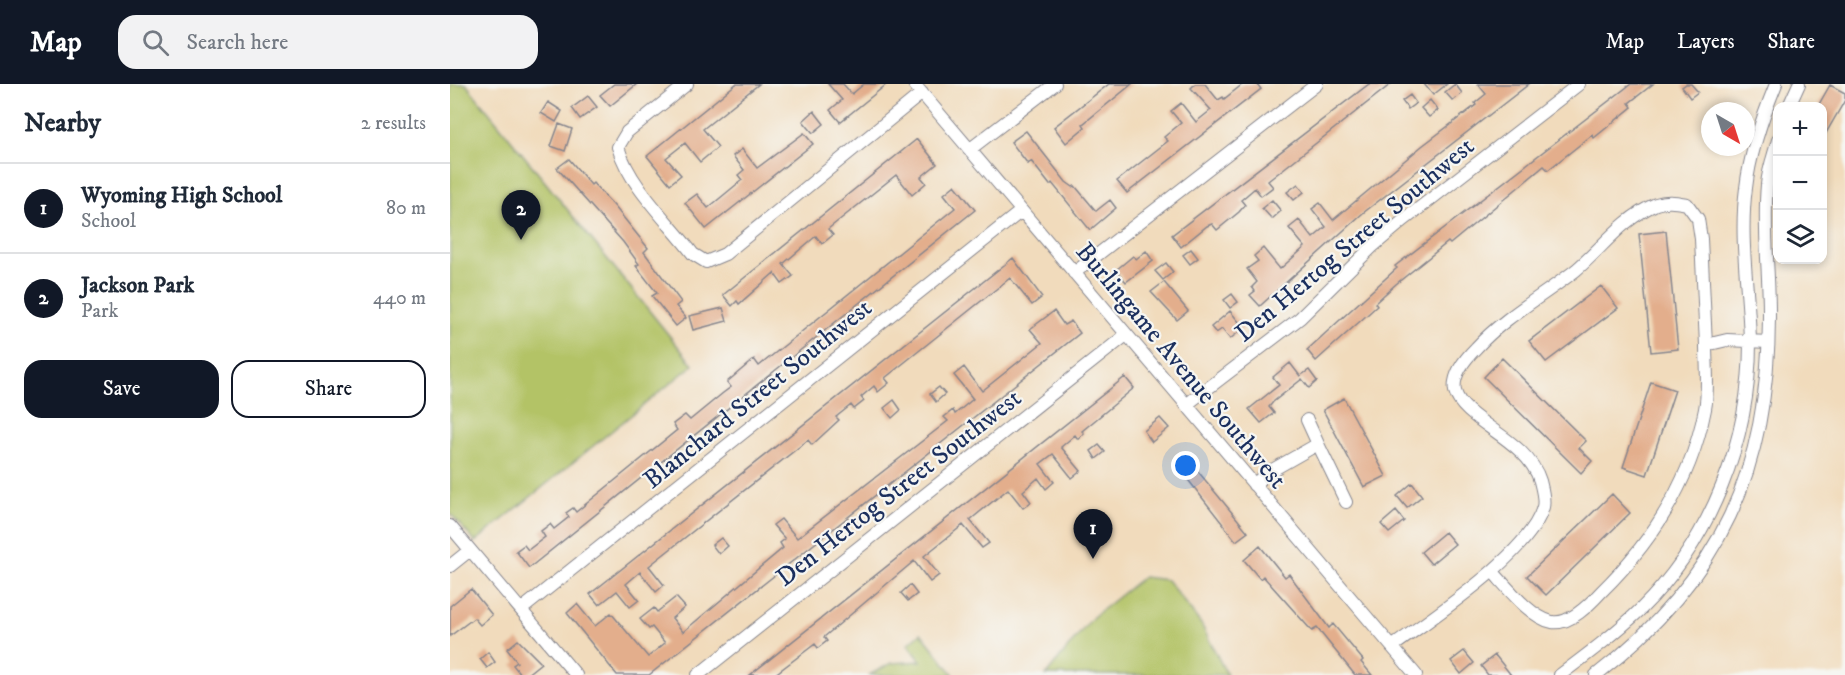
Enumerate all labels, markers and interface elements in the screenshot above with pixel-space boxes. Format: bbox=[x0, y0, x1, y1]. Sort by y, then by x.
search box bbox=[118, 15, 538, 69]
text: Map bbox=[30, 25, 82, 60]
icon: search bbox=[139, 26, 172, 59]
text: Search here bbox=[187, 29, 288, 56]
text: Map bbox=[1605, 29, 1644, 55]
text: Layers bbox=[1677, 29, 1735, 55]
text: Share bbox=[1768, 29, 1815, 55]
north arrow bbox=[1701, 102, 1755, 156]
map controls bbox=[1773, 102, 1827, 264]
button: + bbox=[1773, 102, 1827, 156]
text: Nearby bbox=[24, 107, 101, 140]
text: 2 results bbox=[361, 111, 426, 136]
street label: Den Hertog Street Southwest bbox=[1229, 130, 1481, 350]
button: − bbox=[1773, 156, 1827, 210]
text: Wyoming High School bbox=[81, 182, 282, 209]
pin: 2 bbox=[502, 190, 540, 240]
text: 1 bbox=[40, 196, 47, 221]
text: 80 m bbox=[386, 196, 426, 221]
text: School bbox=[81, 209, 136, 234]
button: layers bbox=[1773, 210, 1827, 264]
street label: Burlingame Avenue Southwest bbox=[1068, 236, 1294, 496]
text: Jackson Park bbox=[81, 272, 194, 299]
text: 2 bbox=[39, 286, 48, 311]
text: 440 m bbox=[373, 286, 426, 311]
street label: Blanchard Street Southwest bbox=[637, 292, 879, 497]
text: Park bbox=[81, 299, 118, 324]
button: Save bbox=[24, 360, 219, 418]
button: Share bbox=[231, 360, 426, 418]
street label: Den Hertog Street Southwest bbox=[770, 382, 1028, 594]
your location bbox=[1171, 451, 1200, 480]
pin: 1 bbox=[1074, 510, 1112, 559]

